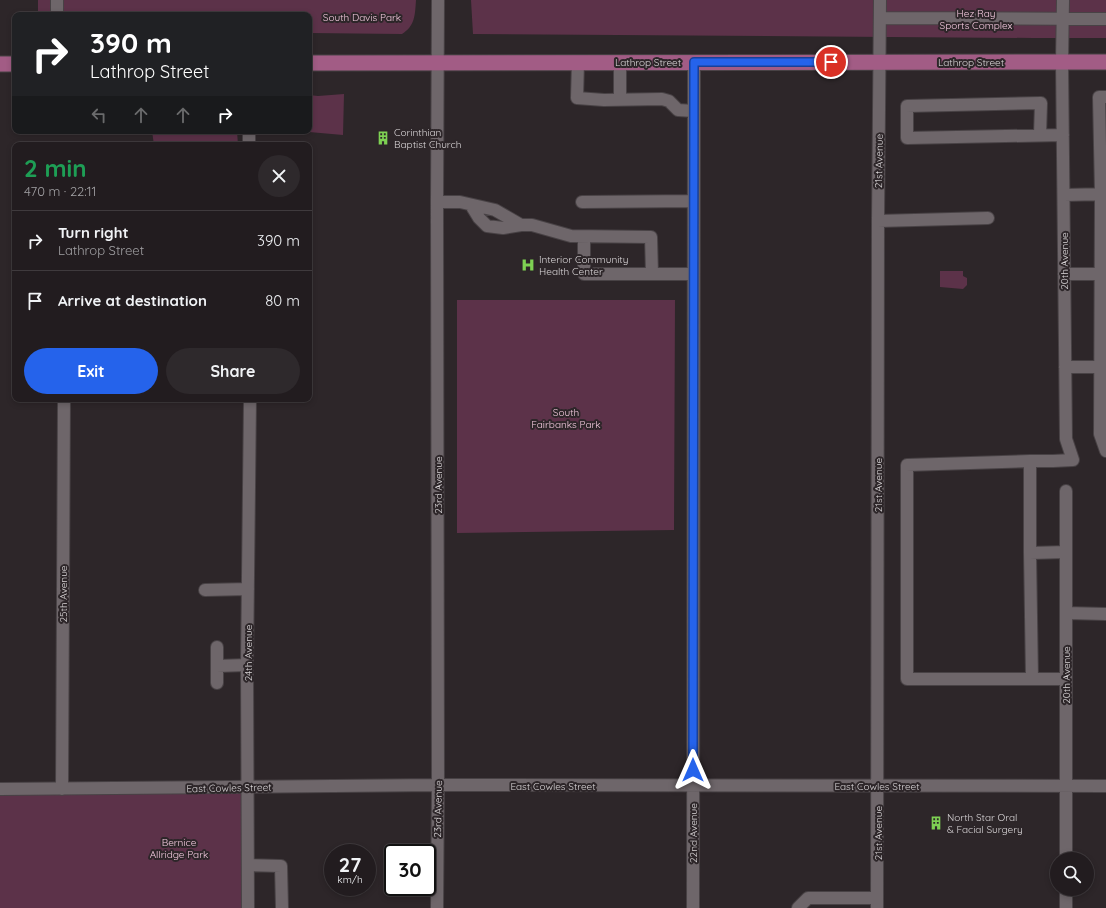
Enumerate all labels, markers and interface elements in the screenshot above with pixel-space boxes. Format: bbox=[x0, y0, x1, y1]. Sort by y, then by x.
park label: Hez Ray Sports Complex bbox=[940, 7, 1013, 32]
park label: South Davis Park bbox=[323, 11, 401, 24]
text: 390 m bbox=[90, 25, 172, 60]
icon: right bbox=[24, 28, 76, 80]
pin bbox=[814, 45, 848, 79]
icon: arrive bbox=[820, 51, 842, 73]
street label: Lathrop Street bbox=[615, 56, 682, 69]
street label: Lathrop Street bbox=[938, 56, 1005, 69]
text: Lathrop Street bbox=[90, 60, 209, 83]
icon: left bbox=[88, 104, 110, 126]
icon: ahead bbox=[130, 104, 152, 126]
icon: ahead bbox=[172, 104, 194, 126]
icon: right bbox=[214, 104, 236, 126]
place label: Corinthian Baptist Church bbox=[394, 126, 461, 151]
building icon: Corinthian Baptist Church bbox=[375, 130, 391, 146]
street label: 21st Avenue bbox=[872, 133, 886, 188]
text: 2 min bbox=[24, 153, 86, 183]
button: close bbox=[258, 155, 300, 197]
text: 470 m · 22:11 bbox=[24, 183, 96, 199]
text: Turn right bbox=[58, 223, 129, 242]
icon: right bbox=[24, 230, 46, 252]
text: 390 m bbox=[257, 231, 300, 250]
street label: 20th Avenue bbox=[1058, 232, 1071, 290]
text: Lathrop Street bbox=[58, 242, 144, 258]
place label: Interior Community Health Center bbox=[539, 253, 628, 278]
hospital icon: Interior Community Health Center bbox=[520, 257, 536, 273]
icon: arrive bbox=[24, 290, 46, 312]
text: Arrive at destination bbox=[58, 291, 207, 310]
text: 80 m bbox=[265, 291, 300, 310]
button: Exit bbox=[24, 348, 158, 394]
button: Share bbox=[166, 348, 300, 394]
park label: South Fairbanks Park bbox=[531, 406, 601, 431]
street label: 23rd Avenue bbox=[432, 456, 445, 514]
street label: 21st Avenue bbox=[872, 458, 885, 512]
street label: 25th Avenue bbox=[57, 565, 70, 623]
street label: 24th Avenue bbox=[242, 624, 255, 681]
street label: 20th Avenue bbox=[1060, 646, 1073, 704]
position arrow bbox=[672, 749, 714, 791]
street label: 23rd Avenue bbox=[431, 780, 445, 838]
street label: East Cowles Street bbox=[510, 780, 596, 793]
street label: East Cowles Street bbox=[834, 780, 920, 793]
street label: East Cowles Street bbox=[186, 781, 272, 795]
street label: 22nd Avenue bbox=[687, 803, 700, 863]
street label: 21st Avenue bbox=[872, 806, 885, 860]
place label: North Star Oral & Facial Surgery bbox=[947, 811, 1023, 836]
building icon: North Star Oral & Facial Surgery bbox=[928, 815, 944, 831]
park label: Bernice Allridge Park bbox=[150, 836, 208, 861]
speed limit sign: 30 bbox=[384, 844, 436, 896]
text: 27 bbox=[339, 852, 361, 877]
map controls bbox=[1050, 852, 1094, 896]
button: search bbox=[1050, 852, 1094, 896]
text: km/h bbox=[337, 873, 363, 886]

